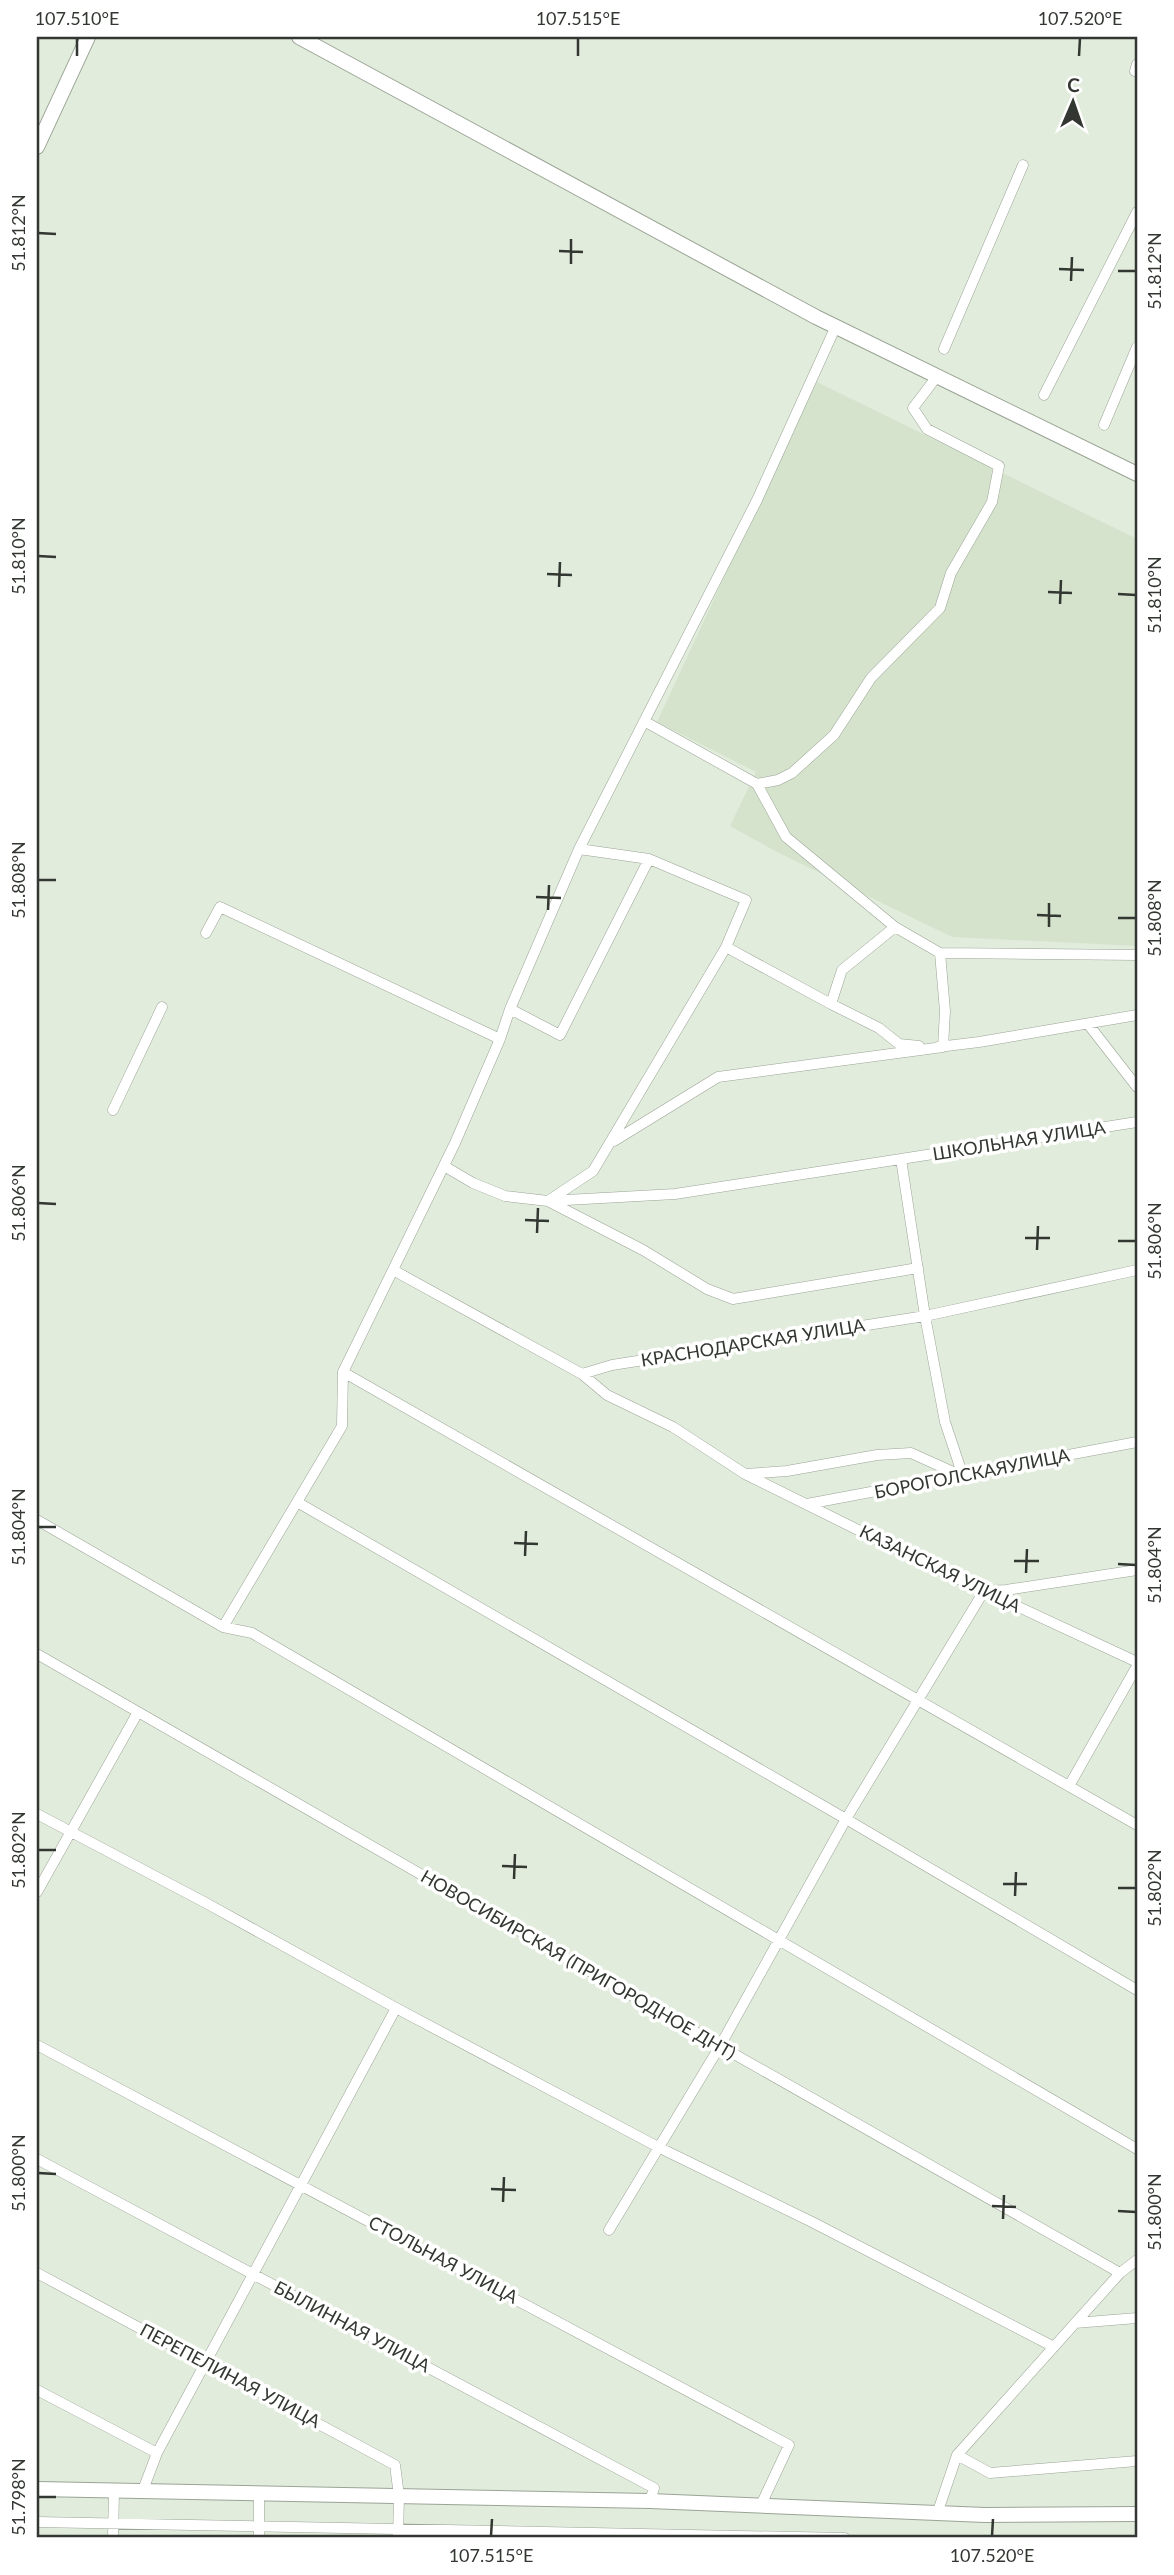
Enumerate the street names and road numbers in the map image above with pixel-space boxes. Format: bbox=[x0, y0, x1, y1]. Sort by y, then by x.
street label: ШКОЛЬНАЯ УЛИЦА bbox=[931, 1115, 1108, 1165]
street label: КРАСНОДАРСКАЯ УЛИЦА bbox=[639, 1313, 867, 1371]
street label: БОРОГОЛСКАЯУЛИЦА bbox=[872, 1443, 1072, 1503]
street label: КАЗАНСКАЯ УЛИЦА bbox=[856, 1520, 1025, 1617]
street label: НОВОСИБИРСКАЯ (ПРИГОРОДНОЕ ДНТ) bbox=[417, 1865, 740, 2064]
street label: СТОЛЬНАЯ УЛИЦА bbox=[365, 2210, 523, 2308]
street label: БЫЛИННАЯ УЛИЦА bbox=[271, 2276, 435, 2377]
street label: ПЕРЕПЕЛИНАЯ УЛИЦА bbox=[137, 2318, 325, 2432]

